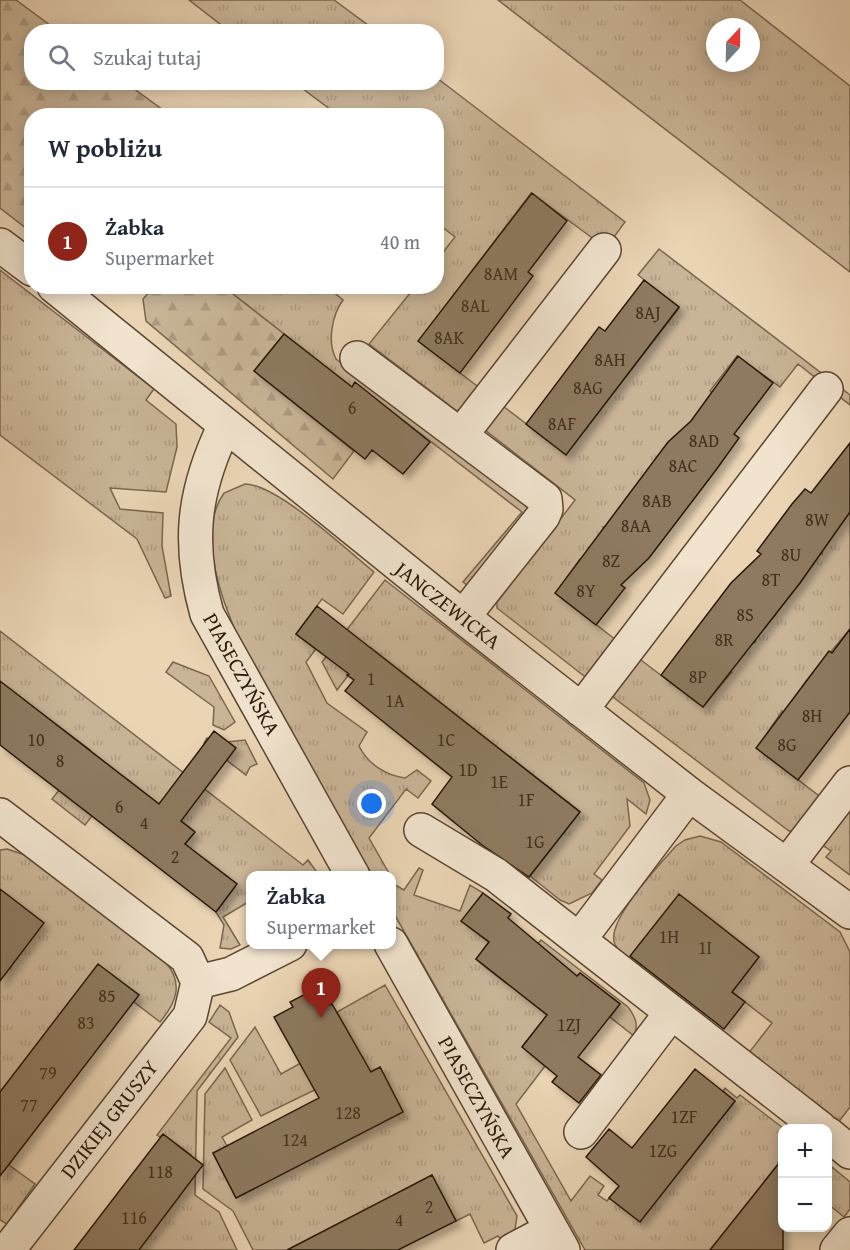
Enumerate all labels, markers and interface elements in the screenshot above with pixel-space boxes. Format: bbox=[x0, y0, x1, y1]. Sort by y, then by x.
north arrow bbox=[706, 18, 760, 72]
search box bbox=[24, 24, 444, 90]
icon: search bbox=[45, 41, 78, 74]
text: Szukaj tutaj bbox=[93, 41, 201, 73]
text: W pobliżu bbox=[48, 128, 162, 167]
text: Żabka bbox=[105, 211, 164, 243]
text: 1 bbox=[62, 227, 73, 256]
text: 40 m bbox=[380, 227, 420, 256]
text: Supermarket bbox=[105, 243, 214, 272]
house number: 8AM bbox=[484, 260, 518, 287]
house number: 8AL bbox=[461, 292, 489, 319]
house number: 8AJ bbox=[635, 299, 661, 326]
house number: 8AK bbox=[434, 324, 464, 351]
house number: 8AH bbox=[594, 346, 626, 373]
house number: 8AG bbox=[573, 374, 603, 401]
house number: 6 bbox=[348, 394, 356, 421]
house number: 8AF bbox=[548, 410, 576, 437]
house number: 8AD bbox=[689, 427, 719, 454]
house number: 8AC bbox=[668, 452, 698, 479]
house number: 8AB bbox=[642, 487, 672, 514]
house number: 8W bbox=[805, 506, 830, 533]
house number: 8AA bbox=[621, 512, 651, 539]
house number: 8U bbox=[781, 541, 801, 568]
house number: 8Z bbox=[602, 547, 620, 574]
street label: JANCZEWICKA bbox=[386, 552, 508, 657]
house number: 8T bbox=[762, 566, 780, 593]
house number: 8Y bbox=[576, 577, 596, 604]
house number: 8S bbox=[736, 601, 754, 628]
street label: PIASECZYŃSKA bbox=[196, 607, 289, 741]
house number: 8R bbox=[714, 626, 734, 653]
house number: 8P bbox=[689, 663, 707, 690]
house number: 1 bbox=[367, 665, 375, 692]
house number: 1A bbox=[385, 687, 405, 714]
house number: 8H bbox=[802, 702, 822, 729]
house number: 10 bbox=[27, 726, 45, 753]
house number: 1C bbox=[437, 726, 455, 753]
house number: 8G bbox=[777, 731, 797, 758]
house number: 8 bbox=[56, 747, 64, 774]
house number: 1D bbox=[458, 756, 478, 783]
house number: 1E bbox=[490, 768, 508, 795]
house number: 1F bbox=[517, 786, 535, 813]
your location bbox=[357, 789, 386, 818]
house number: 6 bbox=[115, 793, 123, 820]
house number: 4 bbox=[140, 809, 148, 836]
house number: 1G bbox=[525, 828, 545, 855]
house number: 2 bbox=[171, 843, 179, 870]
popup bbox=[246, 871, 396, 949]
text: Żabka bbox=[266, 880, 326, 912]
text: Supermarket bbox=[266, 912, 376, 941]
house number: 1H bbox=[659, 923, 679, 950]
house number: 1I bbox=[698, 934, 712, 961]
pin: 1 bbox=[302, 968, 340, 1018]
house number: 85 bbox=[98, 982, 116, 1009]
house number: 83 bbox=[77, 1009, 95, 1036]
house number: 1ZJ bbox=[557, 1011, 581, 1038]
street label: PIASECZYŃSKA bbox=[431, 1030, 524, 1164]
street label: DZIKIEJ GRUSZY bbox=[53, 1053, 166, 1185]
house number: 79 bbox=[39, 1059, 57, 1086]
house number: 77 bbox=[20, 1091, 38, 1118]
house number: 128 bbox=[335, 1099, 361, 1126]
house number: 1ZF bbox=[671, 1103, 698, 1130]
map controls bbox=[778, 1124, 832, 1232]
button: + bbox=[778, 1124, 832, 1178]
house number: 124 bbox=[282, 1126, 308, 1153]
house number: 1ZG bbox=[649, 1137, 678, 1164]
house number: 118 bbox=[147, 1158, 173, 1185]
button: − bbox=[778, 1178, 832, 1232]
house number: 2 bbox=[425, 1193, 433, 1220]
house number: 116 bbox=[121, 1204, 147, 1231]
house number: 4 bbox=[395, 1206, 403, 1233]

